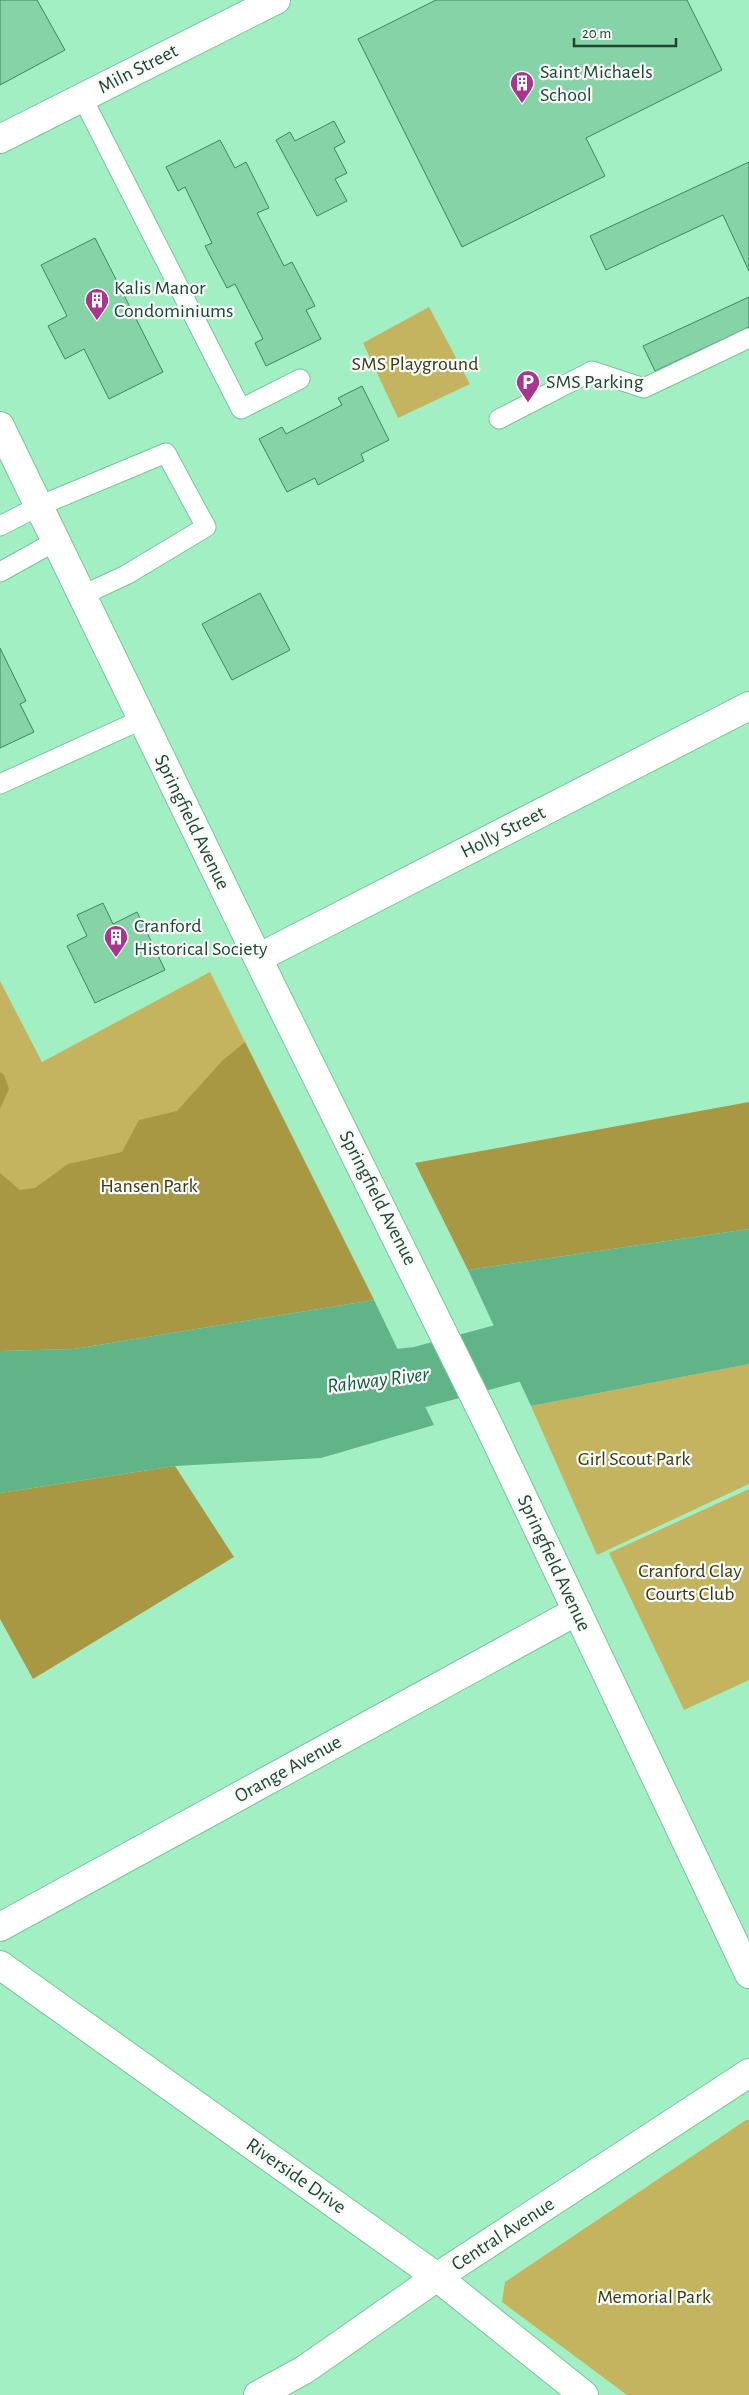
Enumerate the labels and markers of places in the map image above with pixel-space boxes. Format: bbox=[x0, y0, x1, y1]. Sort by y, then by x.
place label: Saint Michaels School bbox=[540, 62, 653, 105]
building icon: Saint Michaels School bbox=[509, 70, 535, 104]
place label: Kalis Manor Condominiums bbox=[114, 278, 233, 321]
building icon: Kalis Manor Condominiums bbox=[84, 287, 110, 321]
parking icon: SMS Parking bbox=[515, 369, 541, 403]
place label: SMS Parking bbox=[546, 372, 644, 392]
place label: Cranford Historical Society bbox=[134, 916, 268, 959]
building icon: Cranford Historical Society bbox=[103, 924, 129, 958]

